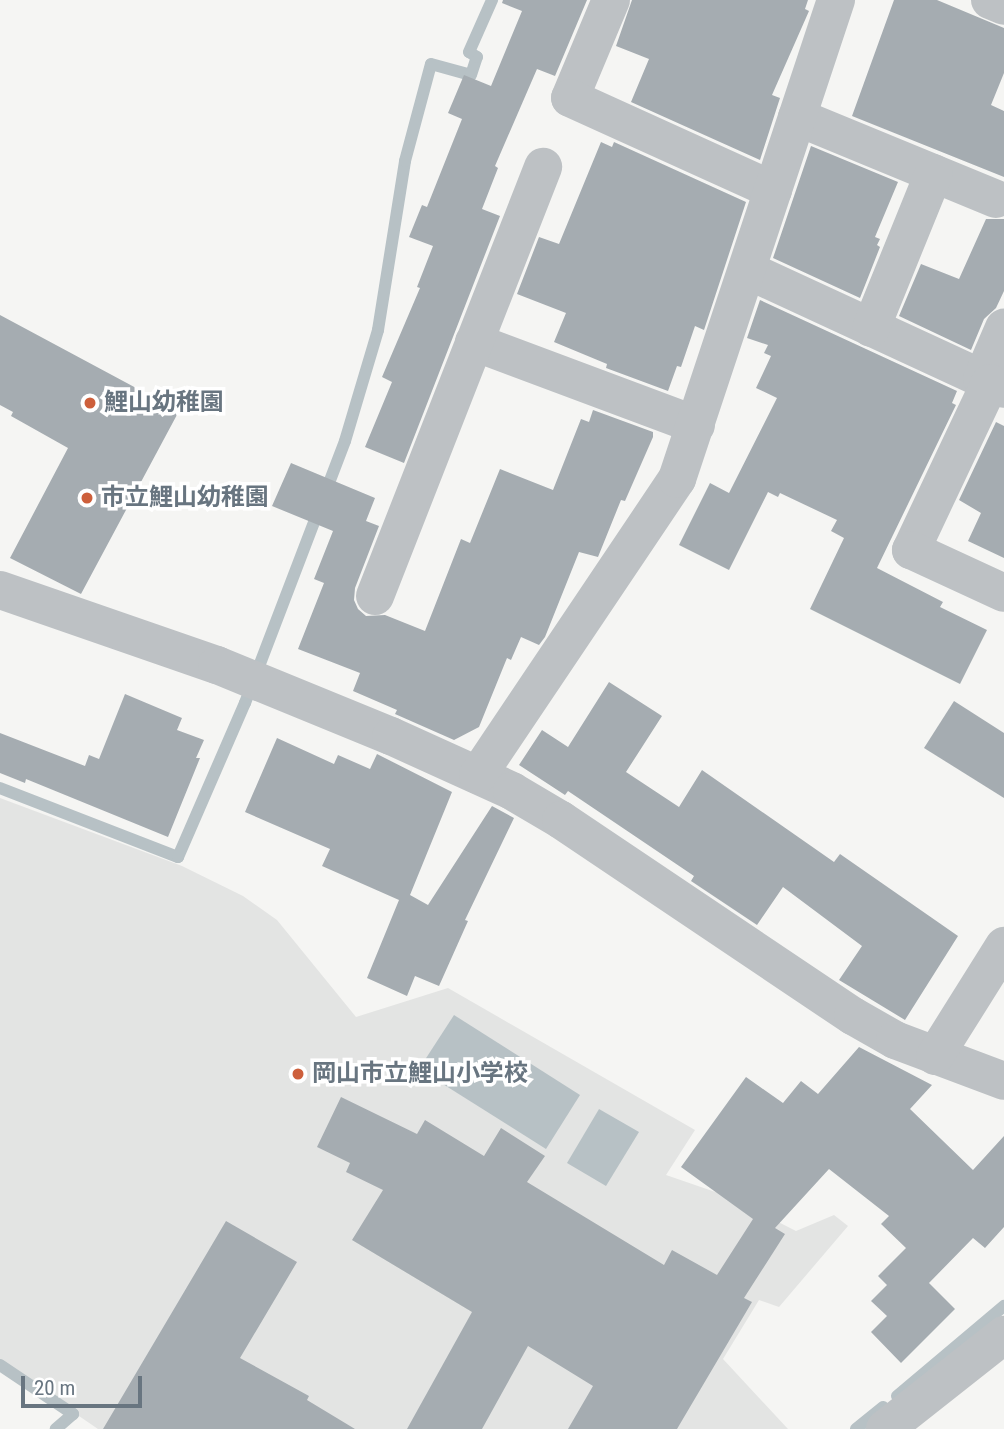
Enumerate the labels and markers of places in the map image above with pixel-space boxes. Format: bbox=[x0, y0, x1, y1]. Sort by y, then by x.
place label: 鯉山幼稚園 bbox=[104, 389, 224, 417]
marker: 鯉山幼稚園 bbox=[82, 395, 98, 411]
place label: 市立鯉山幼稚園 bbox=[101, 484, 269, 512]
marker: 市立鯉山幼稚園 bbox=[79, 490, 95, 506]
place label: 岡山市立鯉山小学校 bbox=[312, 1060, 528, 1088]
marker: 岡山市立鯉山小学校 bbox=[290, 1066, 306, 1082]

